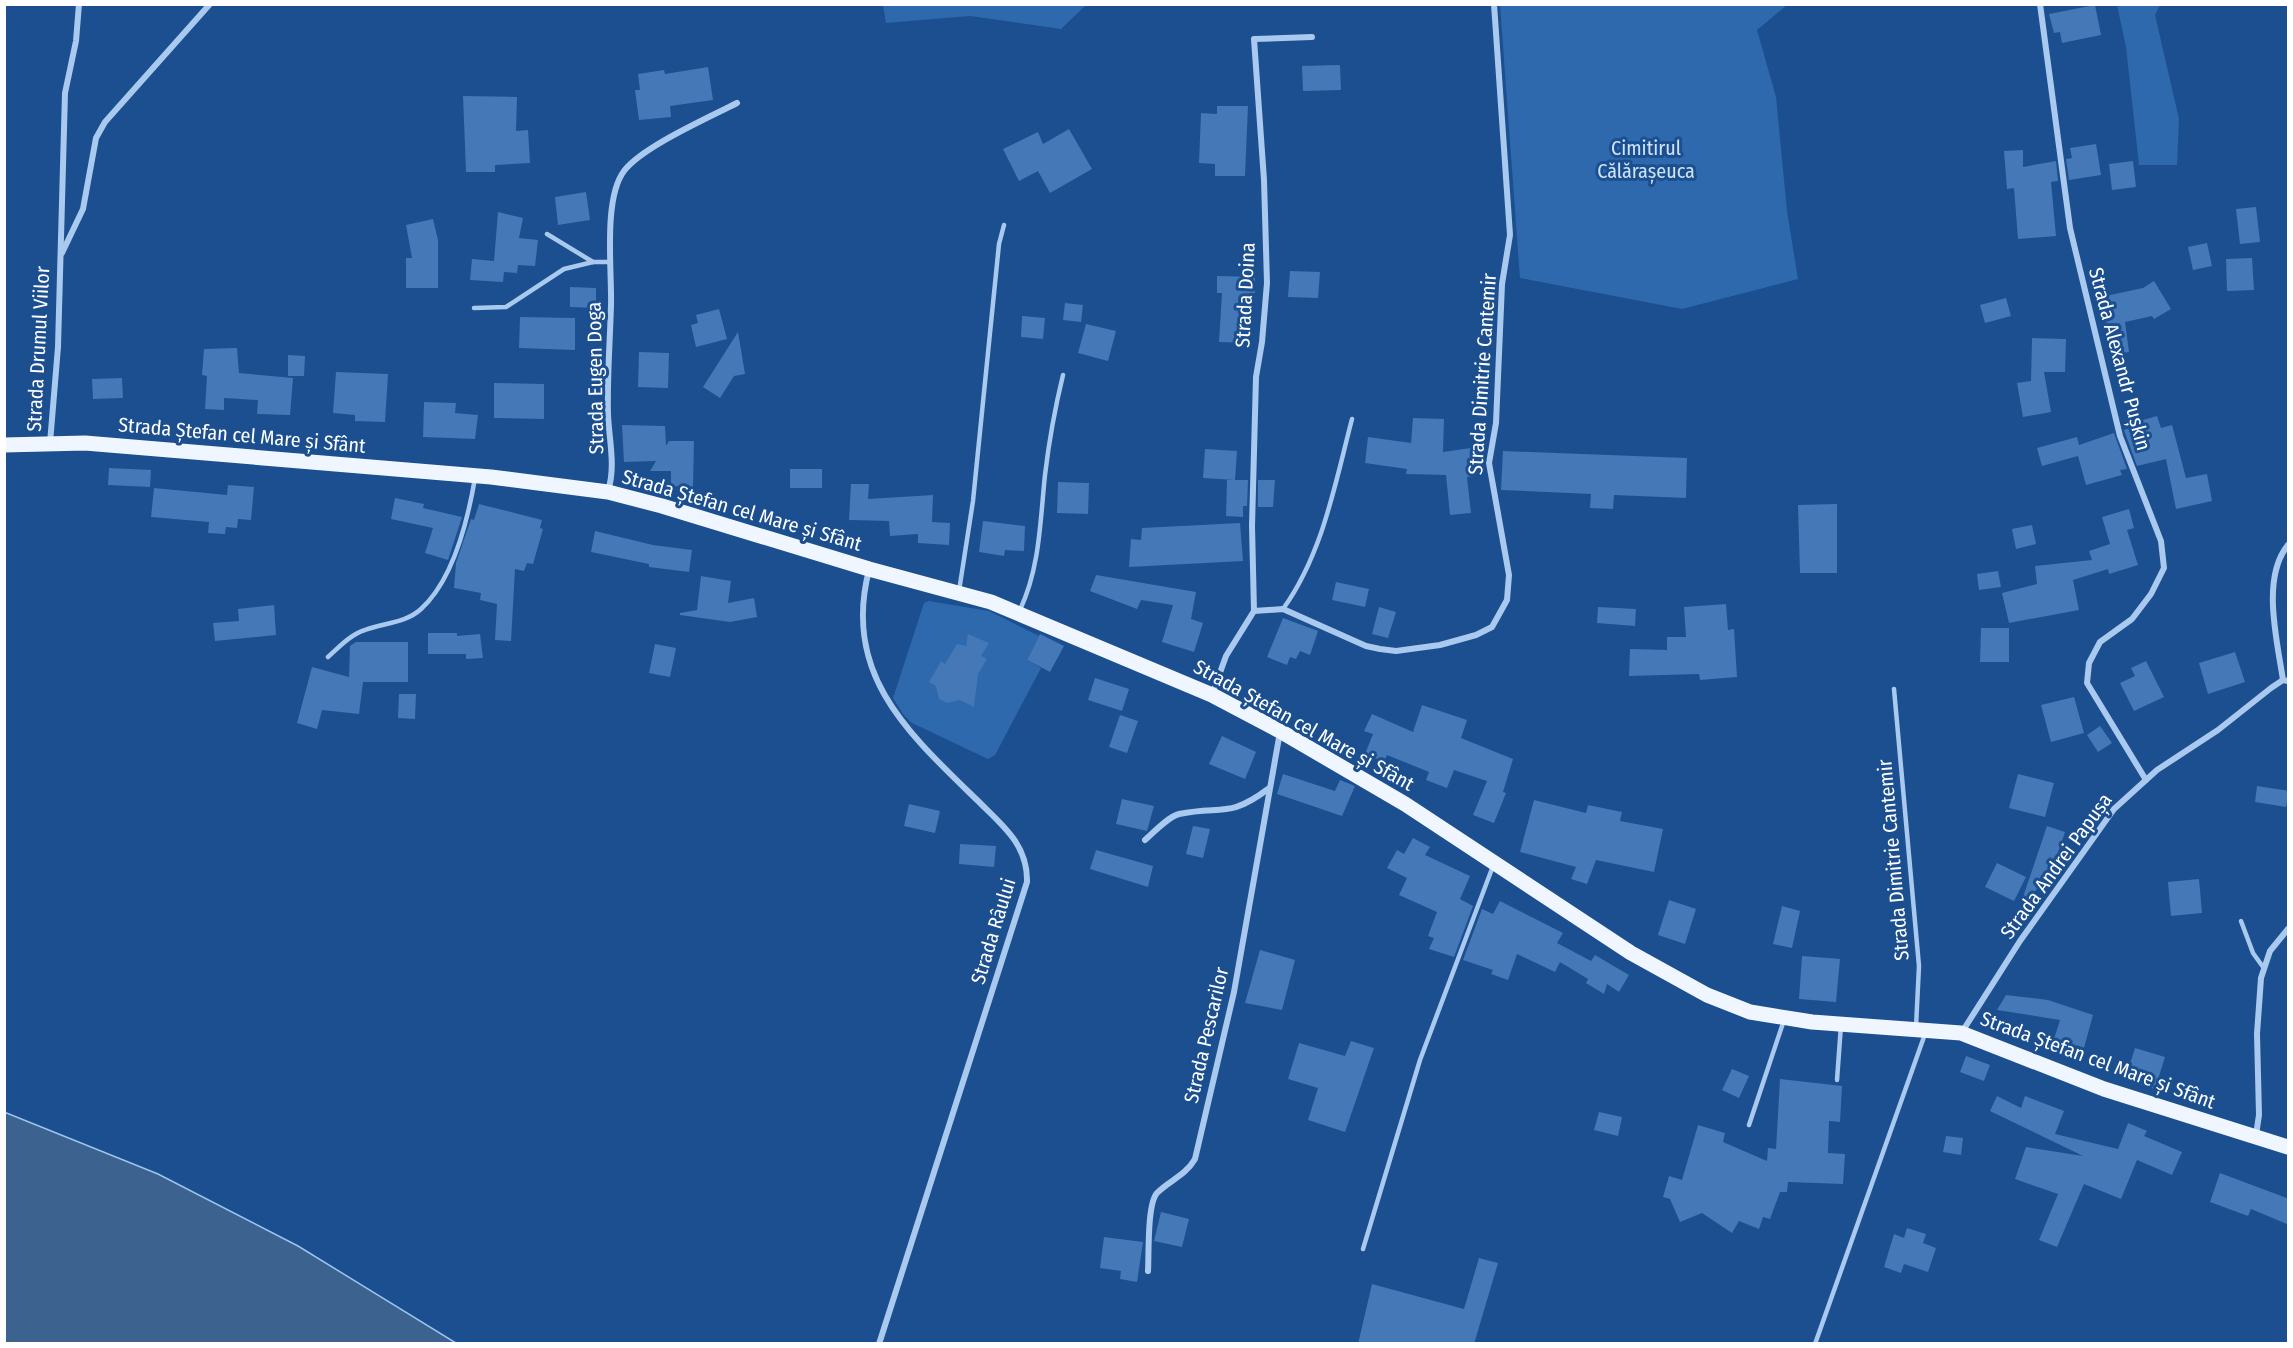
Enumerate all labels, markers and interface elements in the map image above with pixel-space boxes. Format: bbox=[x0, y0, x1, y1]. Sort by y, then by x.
park label: Cimitirul Călărașeuca bbox=[1597, 136, 1695, 184]
street label: Strada Doina bbox=[1230, 242, 1260, 348]
street label: Strada Alexandr Pușkin bbox=[2083, 265, 2156, 453]
street label: Strada Drumul Viilor bbox=[22, 266, 54, 432]
street label: Strada Dimitrie Cantemir bbox=[1463, 272, 1501, 476]
street label: Strada Eugen Doga bbox=[582, 302, 608, 454]
street label: Strada Ștefan cel Mare și Sfânt bbox=[117, 412, 367, 459]
street label: Strada Ștefan cel Mare și Sfânt bbox=[619, 464, 865, 557]
street label: Strada Ștefan cel Mare și Sfânt bbox=[1189, 654, 1419, 797]
street label: Strada Dimitrie Cantemir bbox=[1872, 758, 1914, 962]
street label: Strada Andrei Papușa bbox=[1995, 788, 2118, 944]
street label: Strada Râului bbox=[966, 875, 1020, 987]
street label: Strada Pescarilor bbox=[1179, 965, 1233, 1105]
street label: Strada Ștefan cel Mare și Sfânt bbox=[1977, 1006, 2219, 1115]

